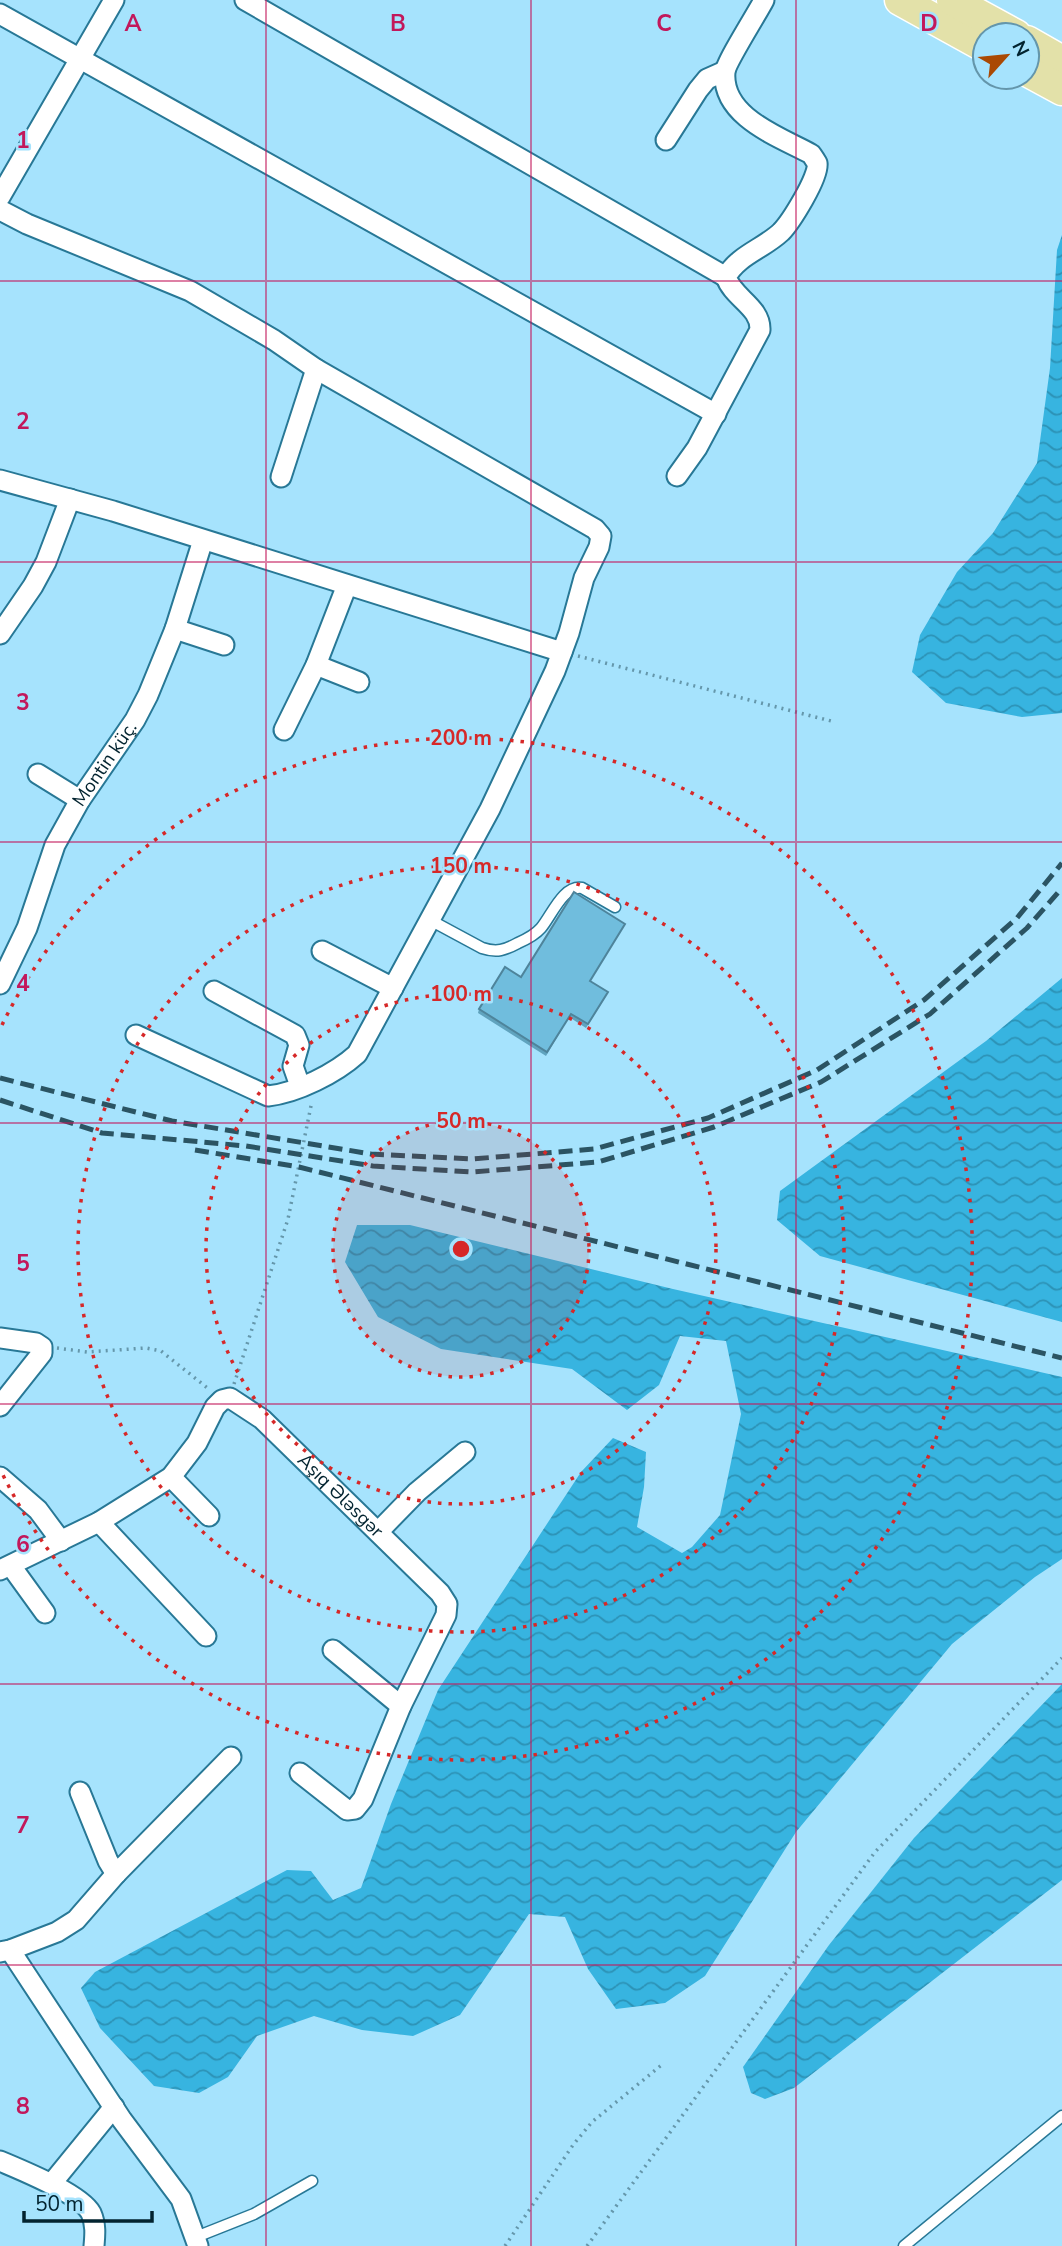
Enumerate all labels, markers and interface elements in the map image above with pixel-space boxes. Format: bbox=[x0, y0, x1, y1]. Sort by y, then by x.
text: A bbox=[124, 8, 142, 39]
text: B bbox=[390, 8, 406, 39]
text: C bbox=[656, 8, 672, 39]
text: D bbox=[920, 8, 938, 39]
north arrow bbox=[971, 21, 1041, 91]
text: N bbox=[1005, 36, 1035, 61]
text: 1 bbox=[16, 125, 30, 156]
text: 2 bbox=[16, 406, 30, 437]
text: 3 bbox=[16, 687, 30, 718]
street label: Montin küç. bbox=[66, 716, 143, 812]
text: 200 m bbox=[430, 724, 492, 752]
text: 150 m bbox=[430, 852, 492, 880]
text: 4 bbox=[16, 968, 30, 999]
text: 100 m bbox=[430, 980, 492, 1008]
text: 50 m bbox=[436, 1107, 486, 1135]
centre of rings bbox=[449, 1237, 473, 1261]
text: 5 bbox=[16, 1248, 30, 1279]
street label: Aşıq Ələsgər bbox=[292, 1448, 389, 1544]
text: 6 bbox=[16, 1529, 30, 1560]
text: 7 bbox=[16, 1810, 30, 1841]
text: 8 bbox=[16, 2091, 30, 2122]
scale bar bbox=[24, 2180, 152, 2224]
text: 50 m bbox=[35, 2190, 84, 2218]

